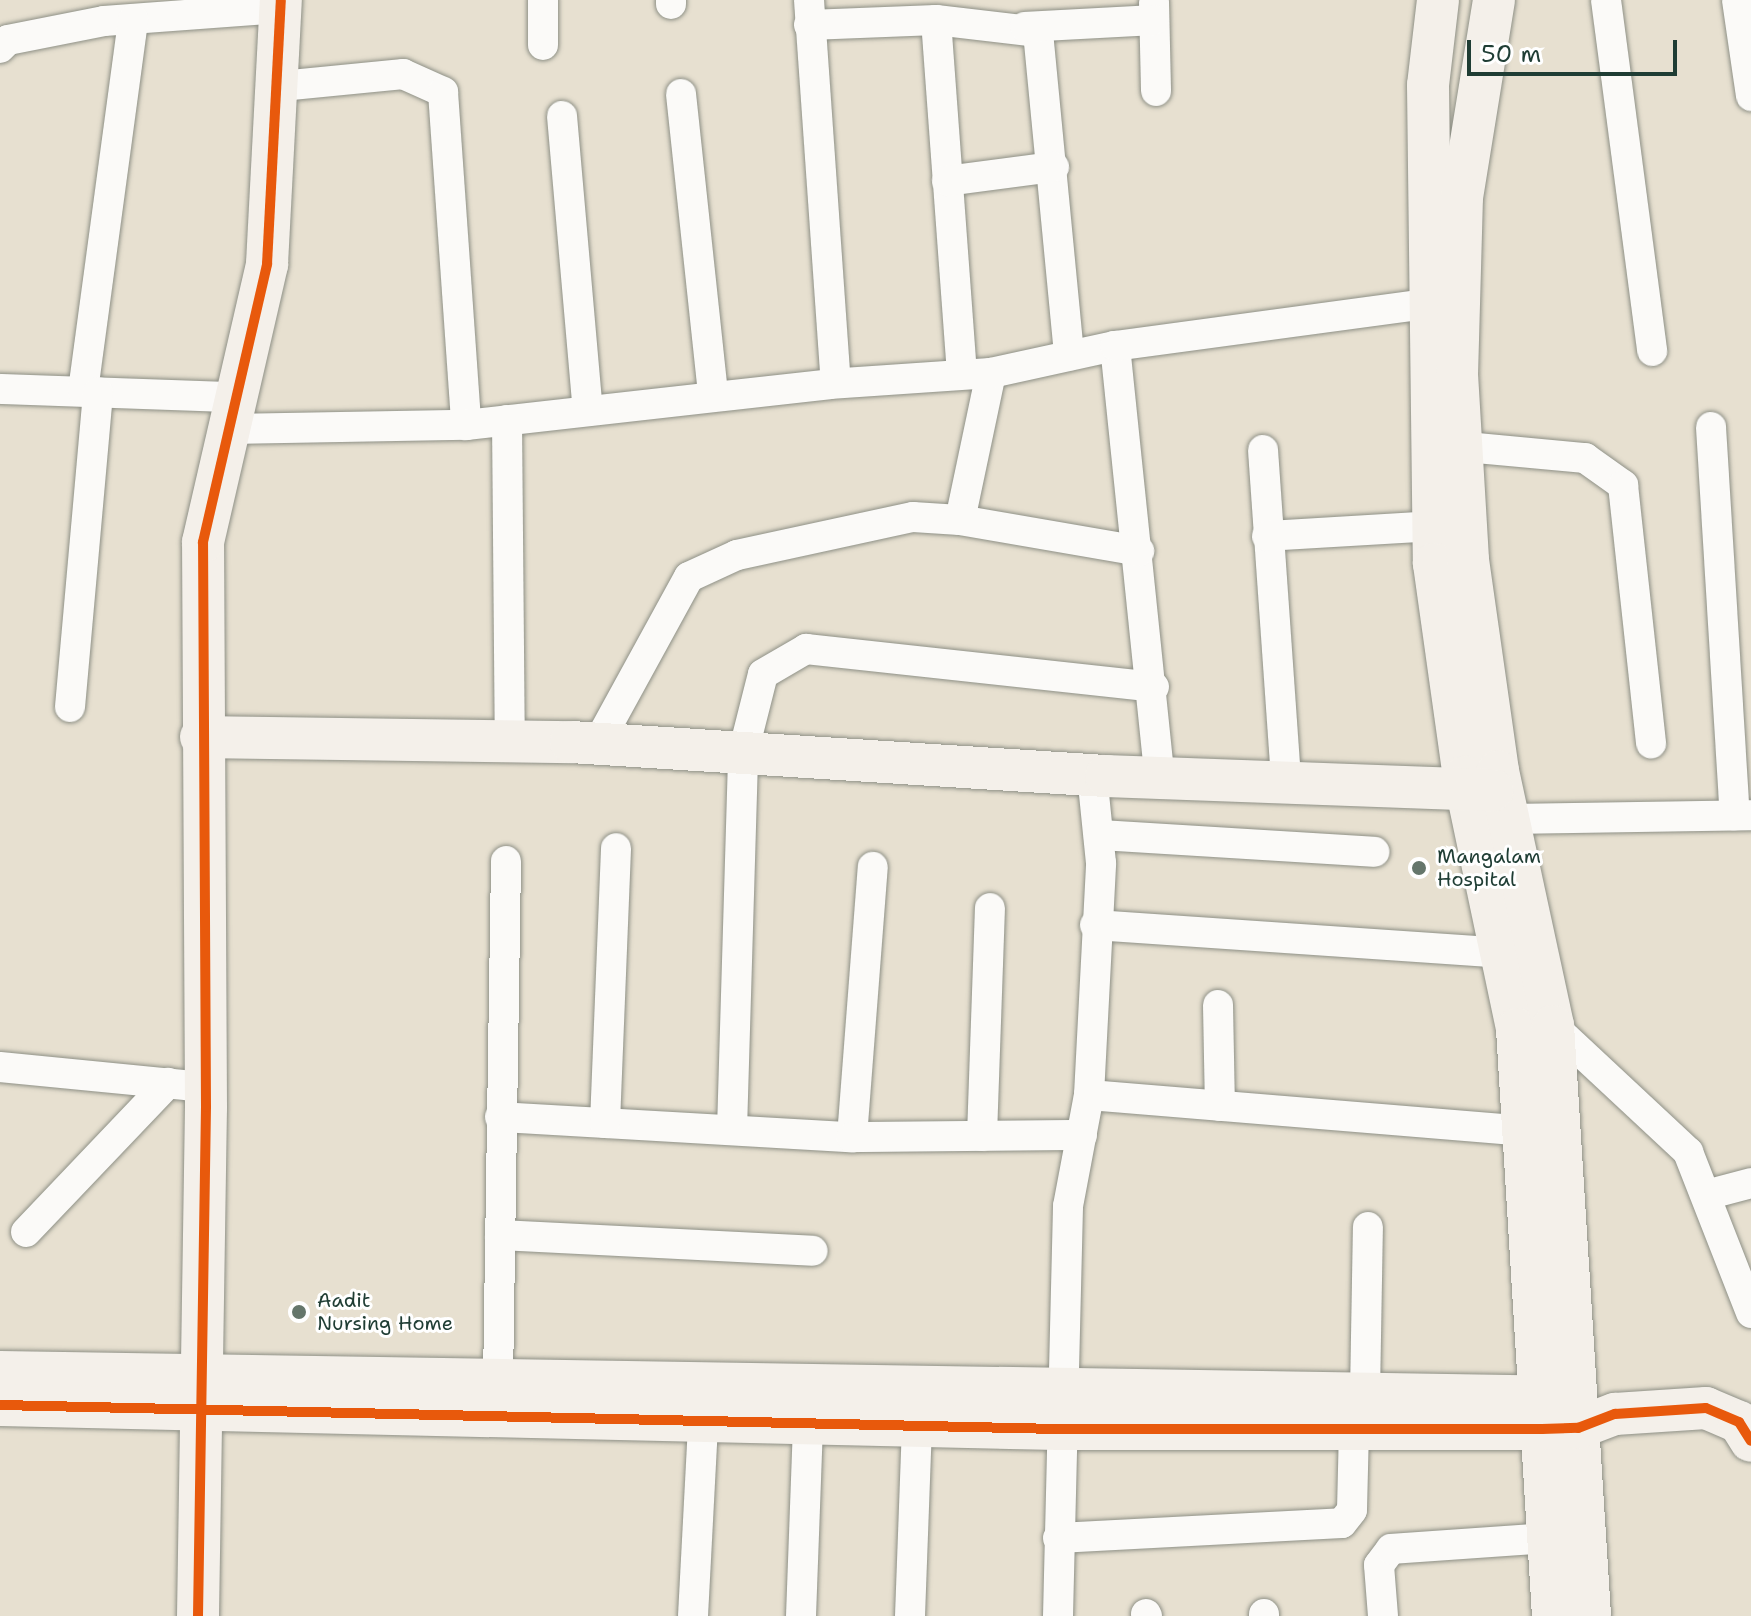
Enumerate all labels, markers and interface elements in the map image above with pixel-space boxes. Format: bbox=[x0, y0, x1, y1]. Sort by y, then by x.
scale bar bbox=[1471, 24, 1681, 74]
text: 50 m bbox=[1481, 38, 1541, 70]
place label: Mangalam Hospital bbox=[1437, 844, 1541, 891]
marker: Mangalam Hospital bbox=[1408, 857, 1430, 879]
place label: Aadit Nursing Home bbox=[317, 1288, 453, 1335]
marker: Aadit Nursing Home bbox=[288, 1301, 310, 1323]

